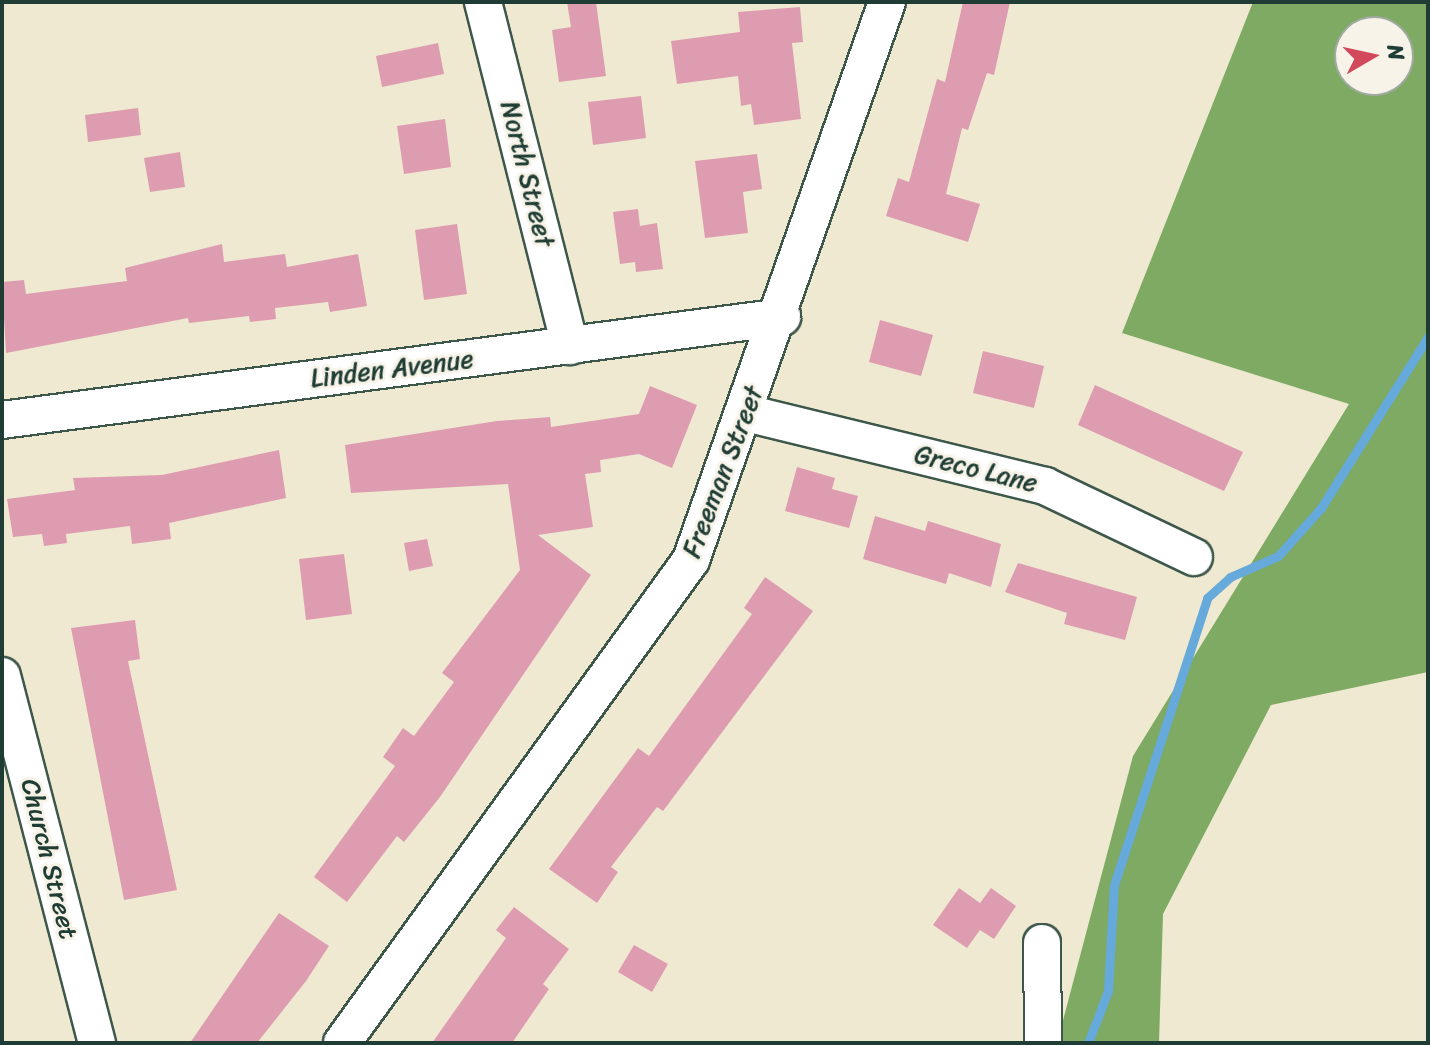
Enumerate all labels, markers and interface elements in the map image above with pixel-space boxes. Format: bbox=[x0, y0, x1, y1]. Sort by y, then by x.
north arrow bbox=[1334, 16, 1414, 96]
text: N bbox=[1376, 42, 1417, 63]
street label: North Street bbox=[494, 98, 560, 250]
street label: Linden Avenue bbox=[309, 344, 475, 394]
street label: Freeman Street bbox=[676, 382, 770, 562]
street label: Greco Lane bbox=[911, 439, 1041, 499]
street label: Church Street bbox=[14, 776, 84, 942]

